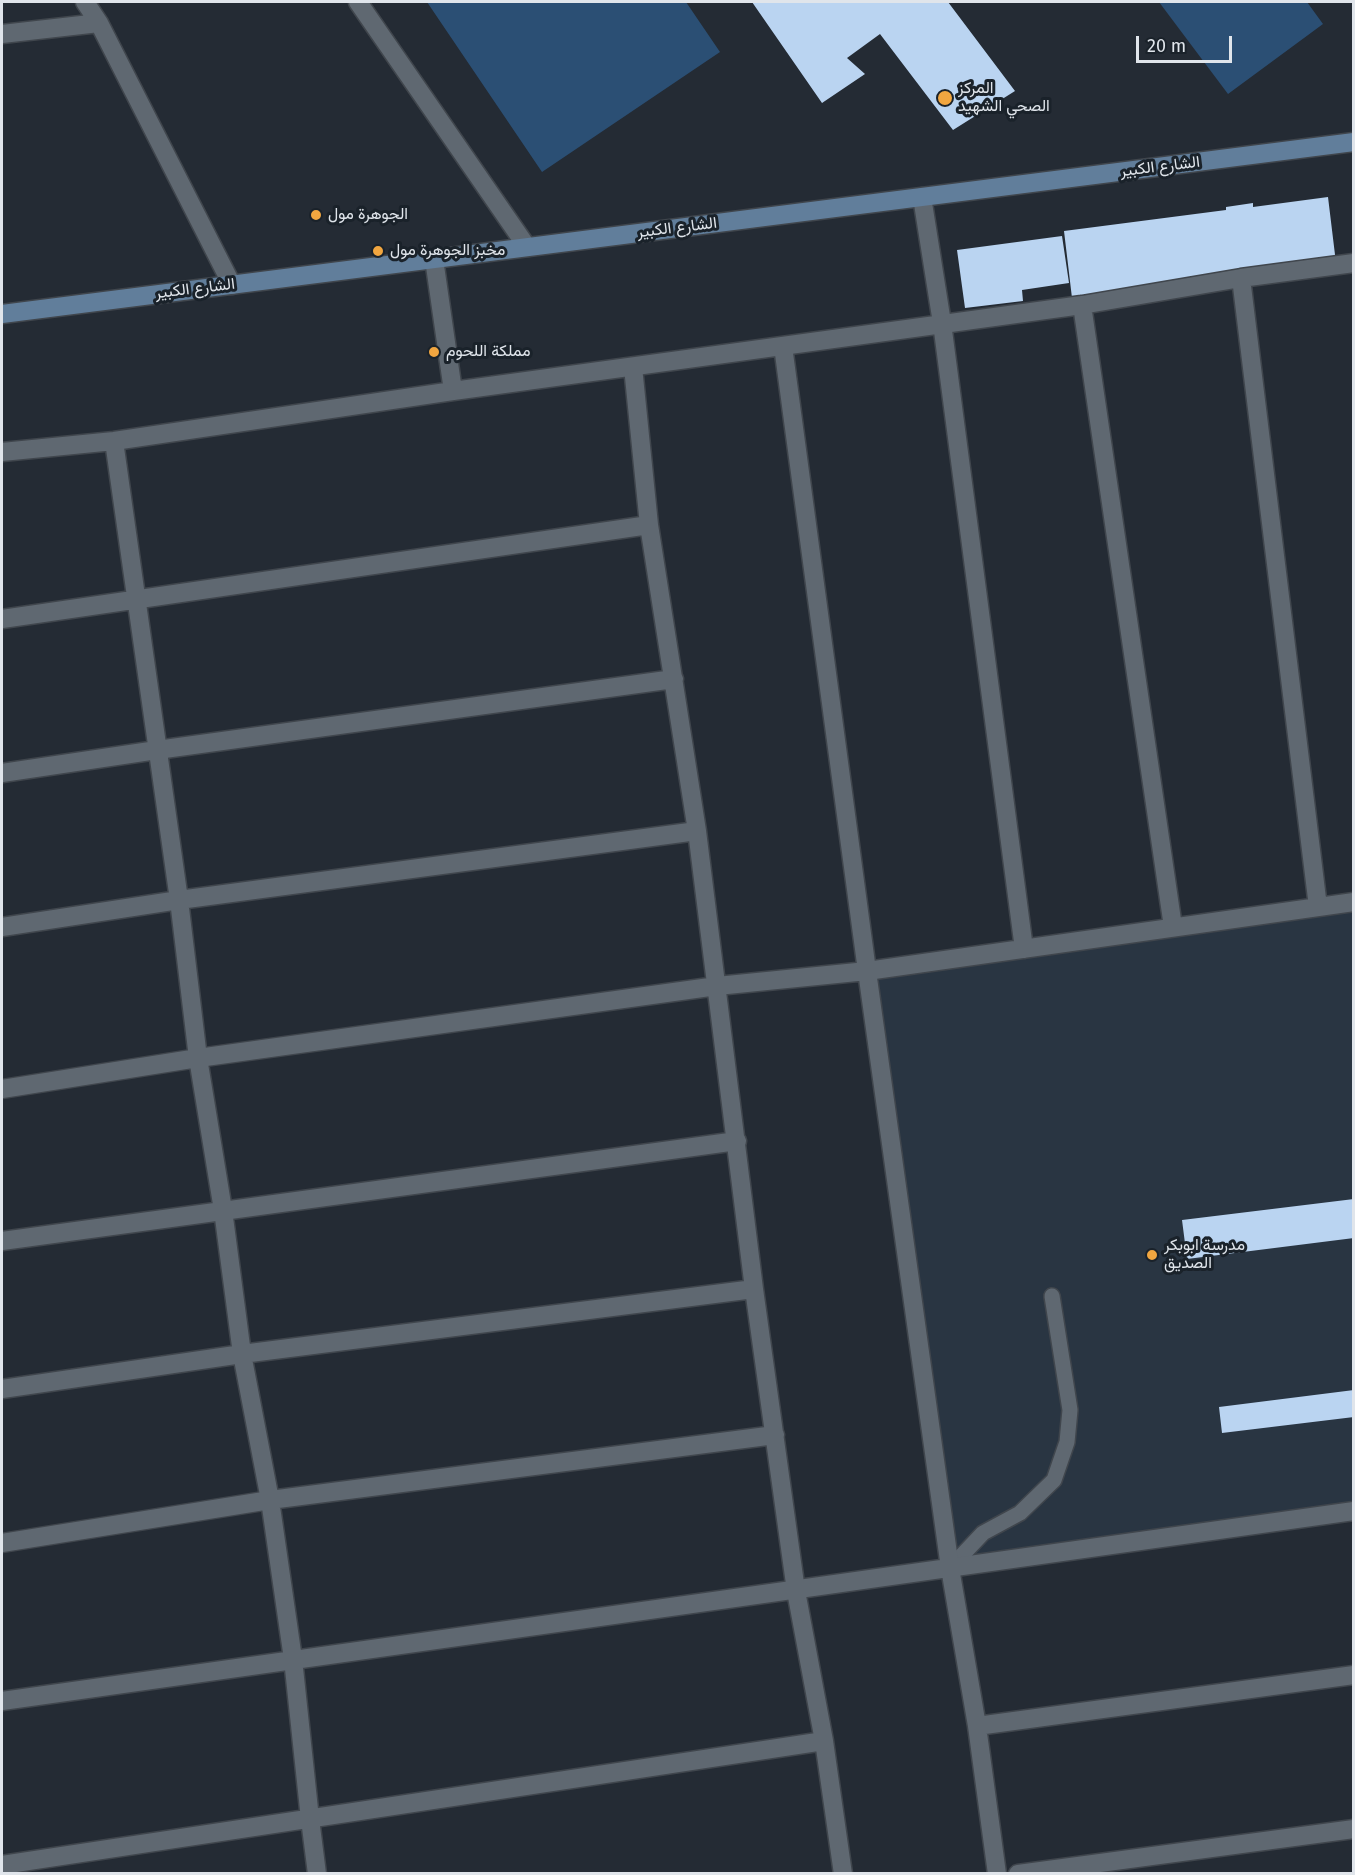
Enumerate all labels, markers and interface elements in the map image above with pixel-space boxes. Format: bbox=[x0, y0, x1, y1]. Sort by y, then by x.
scale bar bbox=[1139, 24, 1235, 62]
text: 20 m bbox=[1147, 35, 1186, 57]
place label: المركز الصحي الشهيد bbox=[958, 79, 1050, 117]
marker: المركز الصحي الشهيد bbox=[936, 89, 954, 107]
street label: الشارع الكبير bbox=[1119, 153, 1201, 181]
place label: الجوهرة مول bbox=[328, 205, 408, 225]
marker: الجوهرة مول bbox=[309, 208, 323, 222]
street label: الشارع الكبير bbox=[636, 214, 718, 242]
place label: مخبز الجوهرة مول bbox=[390, 241, 505, 261]
marker: مخبز الجوهرة مول bbox=[371, 244, 385, 258]
street label: الشارع الكبير bbox=[154, 275, 236, 303]
place label: مملكة اللحوم bbox=[446, 342, 530, 362]
marker: مملكة اللحوم bbox=[427, 345, 441, 359]
place label: مدرسة ابوبكر الصديق bbox=[1164, 1236, 1245, 1274]
marker: مدرسة ابوبكر الصديق bbox=[1145, 1248, 1159, 1262]

